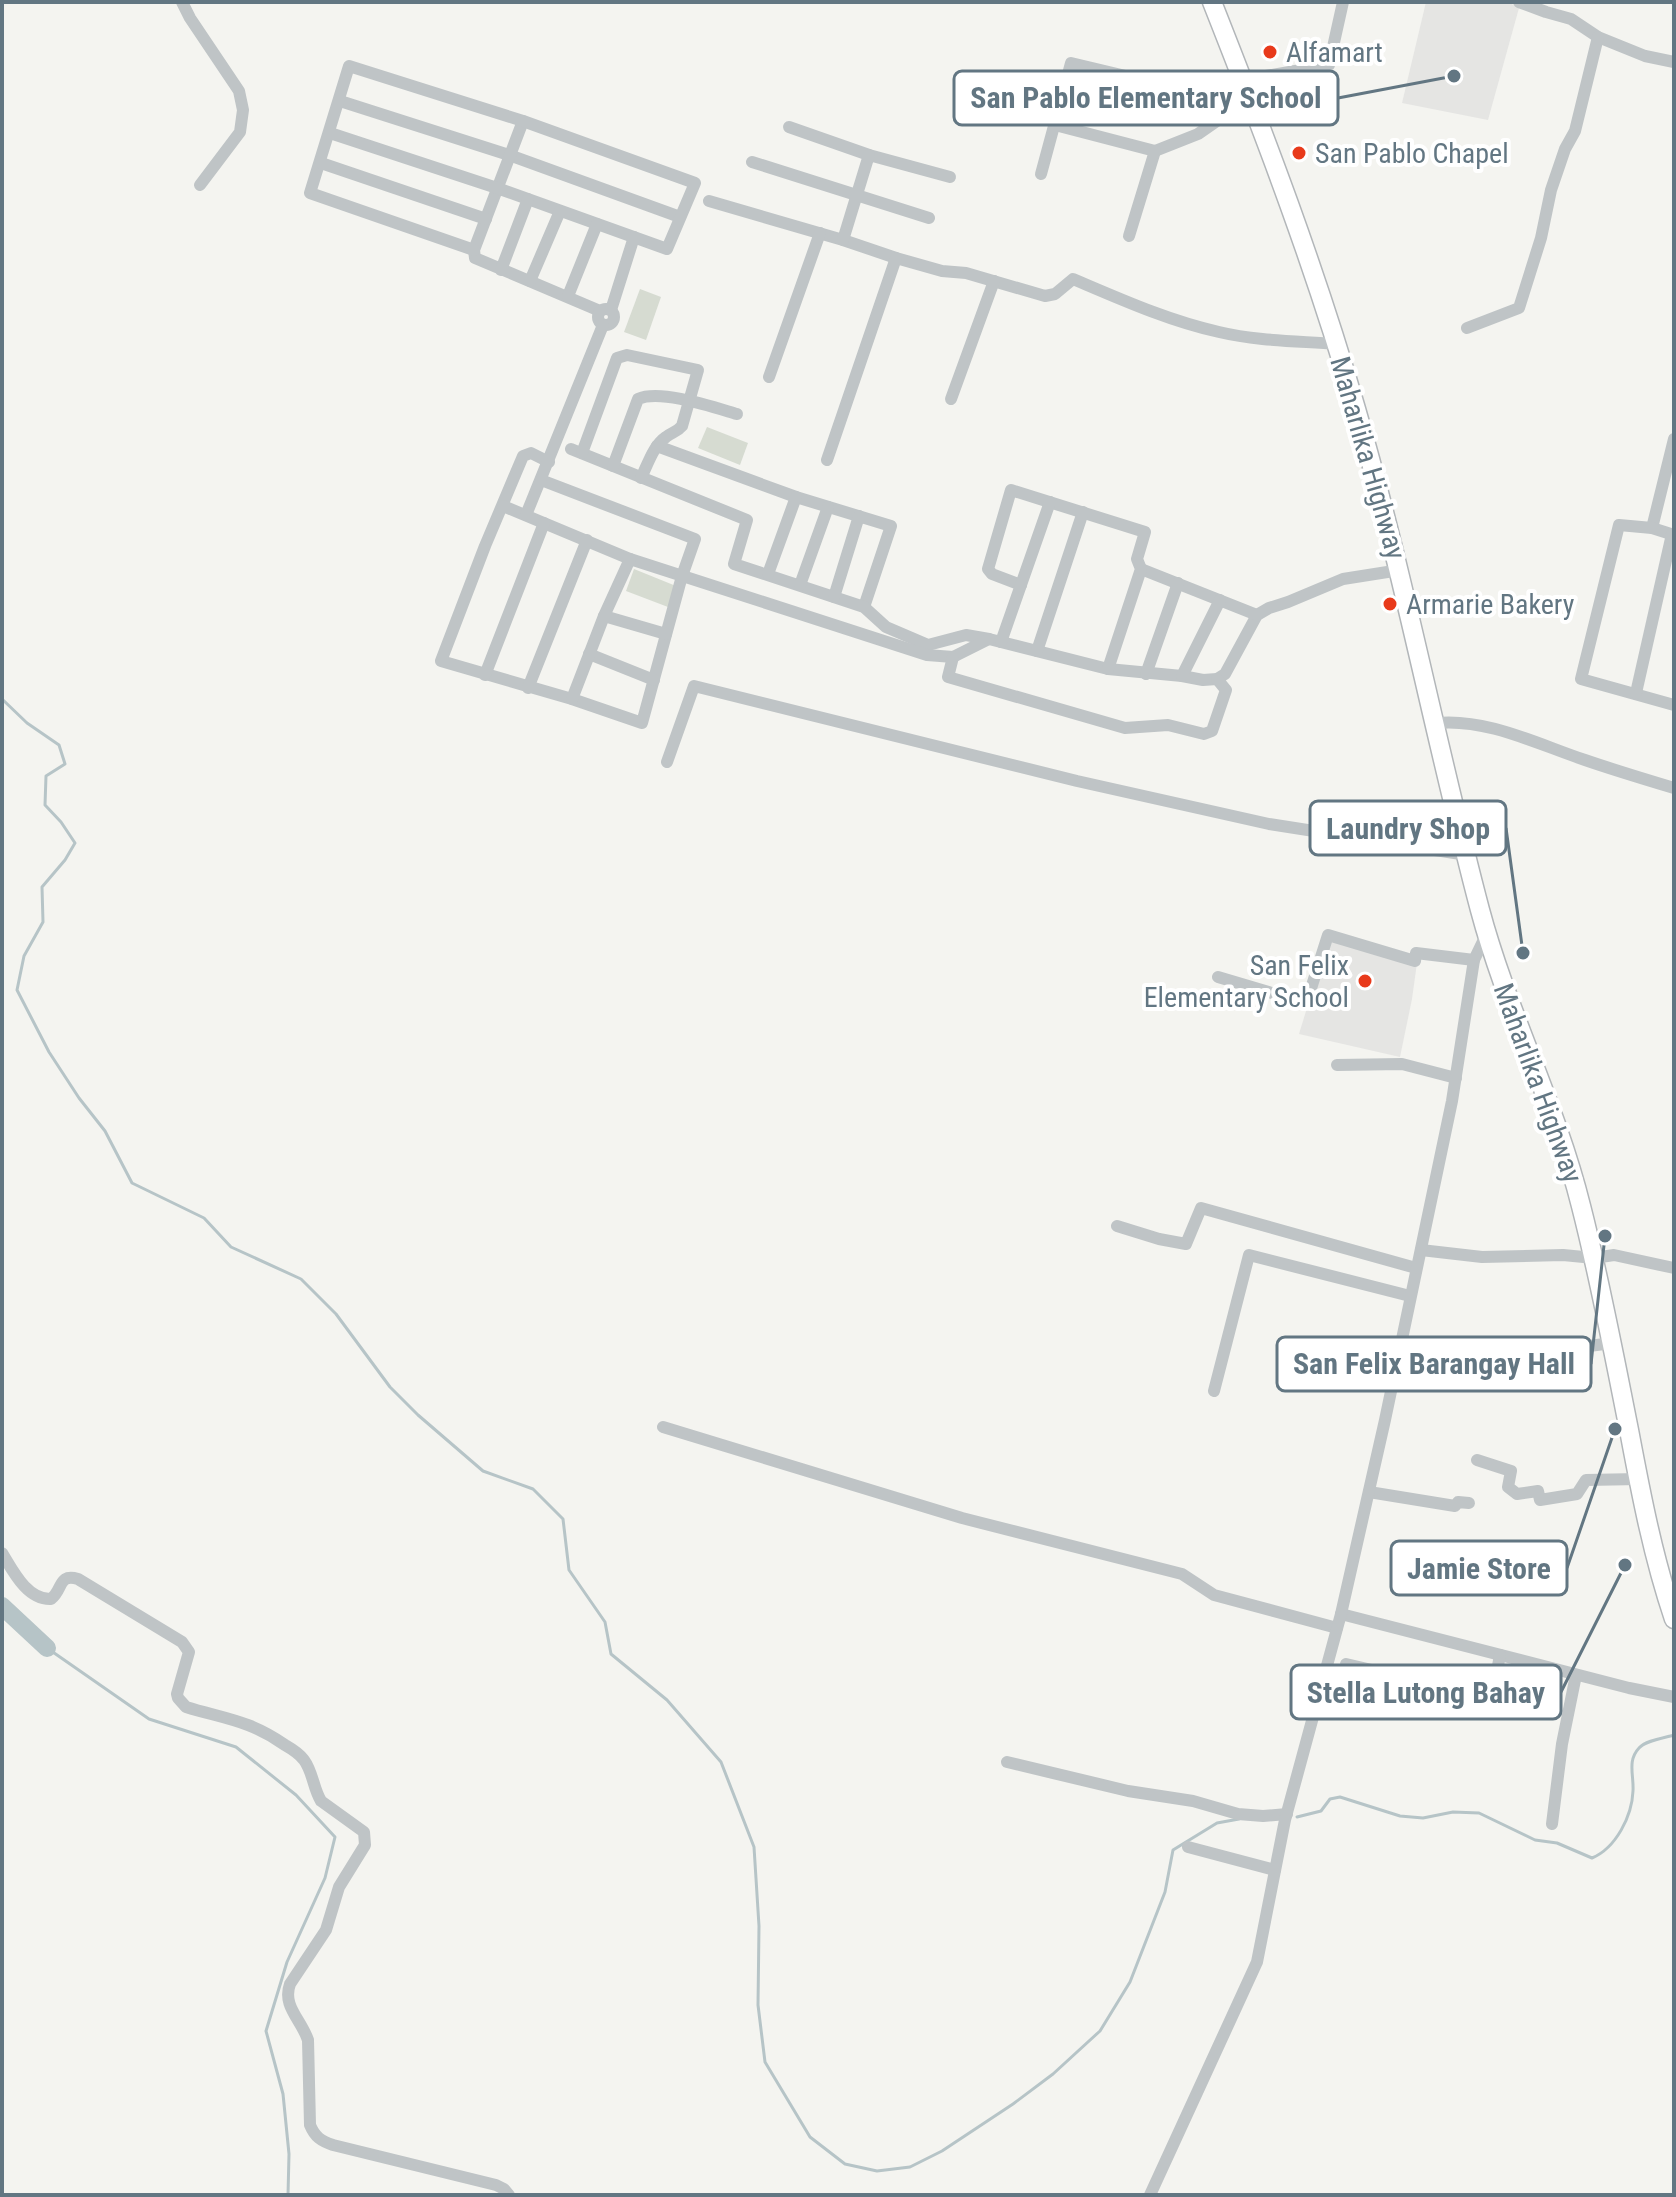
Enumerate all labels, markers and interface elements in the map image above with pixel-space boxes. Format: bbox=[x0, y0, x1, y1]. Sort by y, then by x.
place label: Alfamart bbox=[1286, 36, 1383, 69]
marker: Alfamart bbox=[1261, 43, 1279, 61]
callout: San Pablo Elementary School bbox=[954, 71, 1338, 125]
text: San Pablo Elementary School bbox=[970, 80, 1322, 115]
place label: San Pablo Chapel bbox=[1315, 137, 1509, 170]
marker: San Pablo Chapel bbox=[1290, 144, 1308, 162]
street label: Maharlika Highway bbox=[1323, 353, 1413, 564]
place label: Armarie Bakery bbox=[1406, 588, 1575, 621]
marker: Armarie Bakery bbox=[1381, 595, 1399, 613]
callout: Laundry Shop bbox=[1310, 801, 1506, 855]
text: Laundry Shop bbox=[1326, 811, 1490, 846]
place label: San Felix Elementary School bbox=[1144, 949, 1349, 1014]
marker: San Felix Elementary School bbox=[1356, 972, 1374, 990]
street label: Maharlika Highway bbox=[1487, 979, 1589, 1187]
callout: San Felix Barangay Hall bbox=[1277, 1337, 1591, 1391]
text: San Felix Barangay Hall bbox=[1293, 1346, 1575, 1381]
callout: Jamie Store bbox=[1391, 1541, 1567, 1595]
text: Jamie Store bbox=[1407, 1551, 1551, 1586]
callout: Stella Lutong Bahay bbox=[1291, 1665, 1561, 1719]
text: Stella Lutong Bahay bbox=[1307, 1675, 1546, 1710]

